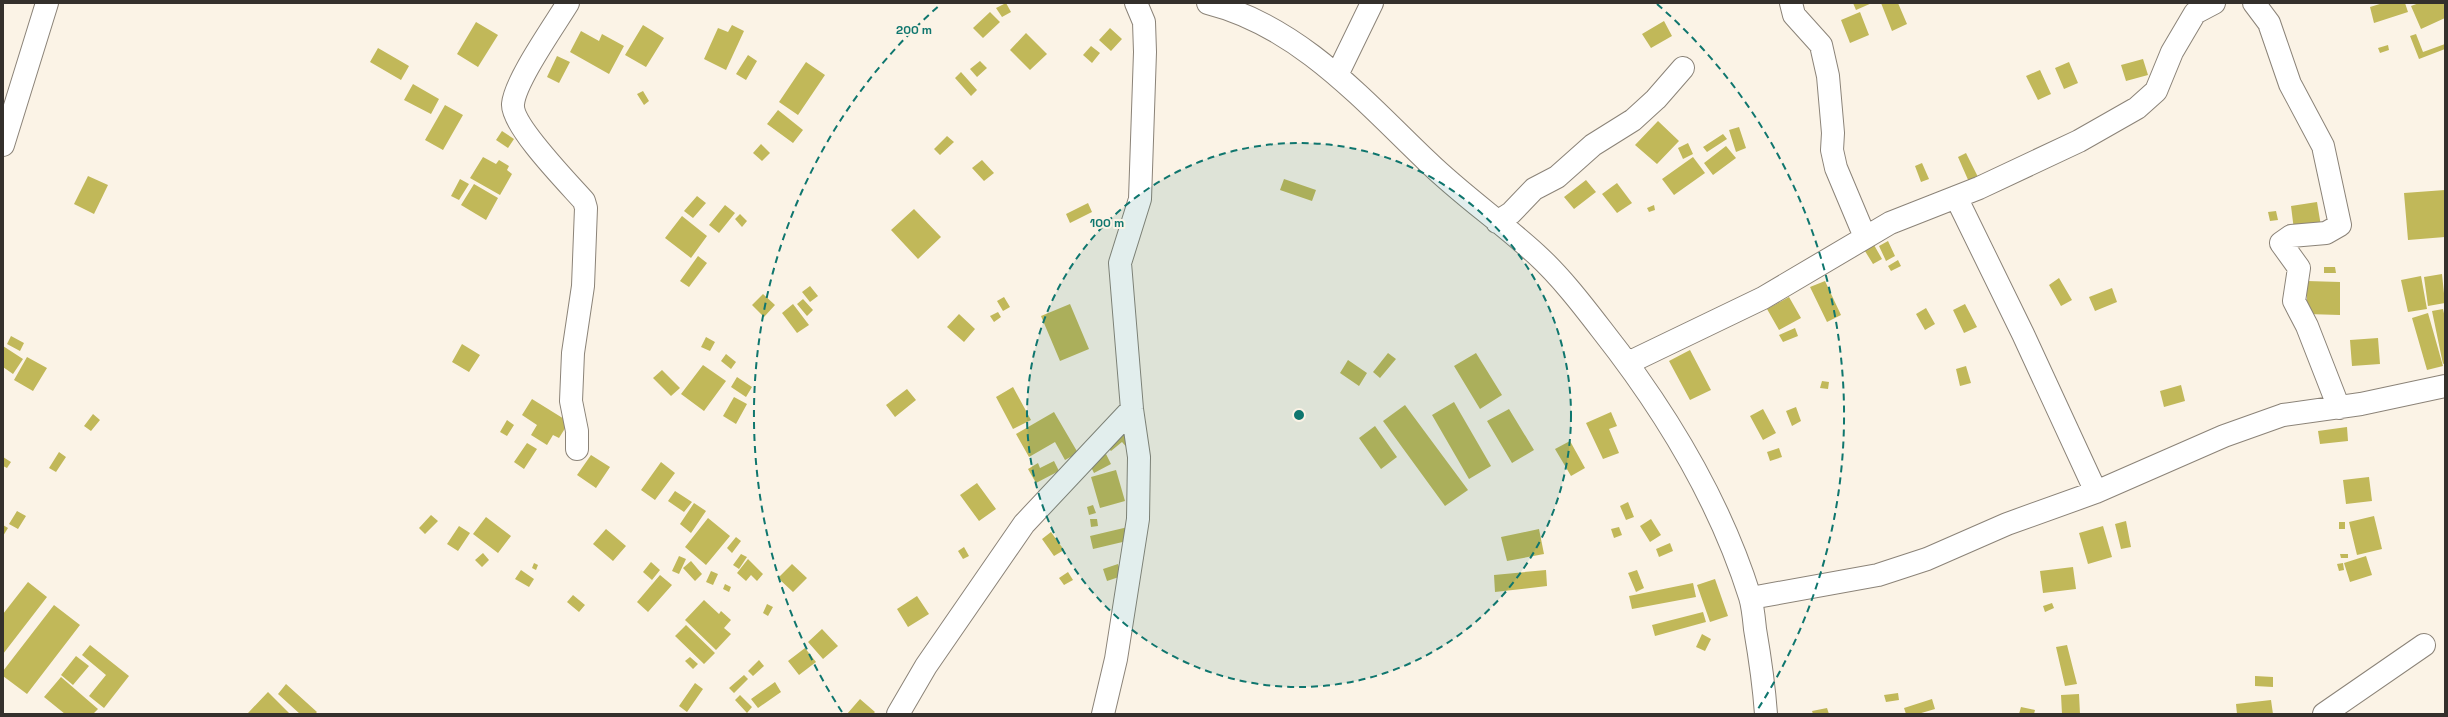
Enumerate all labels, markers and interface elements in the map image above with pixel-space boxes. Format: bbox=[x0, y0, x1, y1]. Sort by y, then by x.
text: 200 m bbox=[896, 22, 932, 38]
text: 100 m bbox=[1090, 215, 1124, 231]
centre of rings bbox=[1292, 408, 1306, 422]

